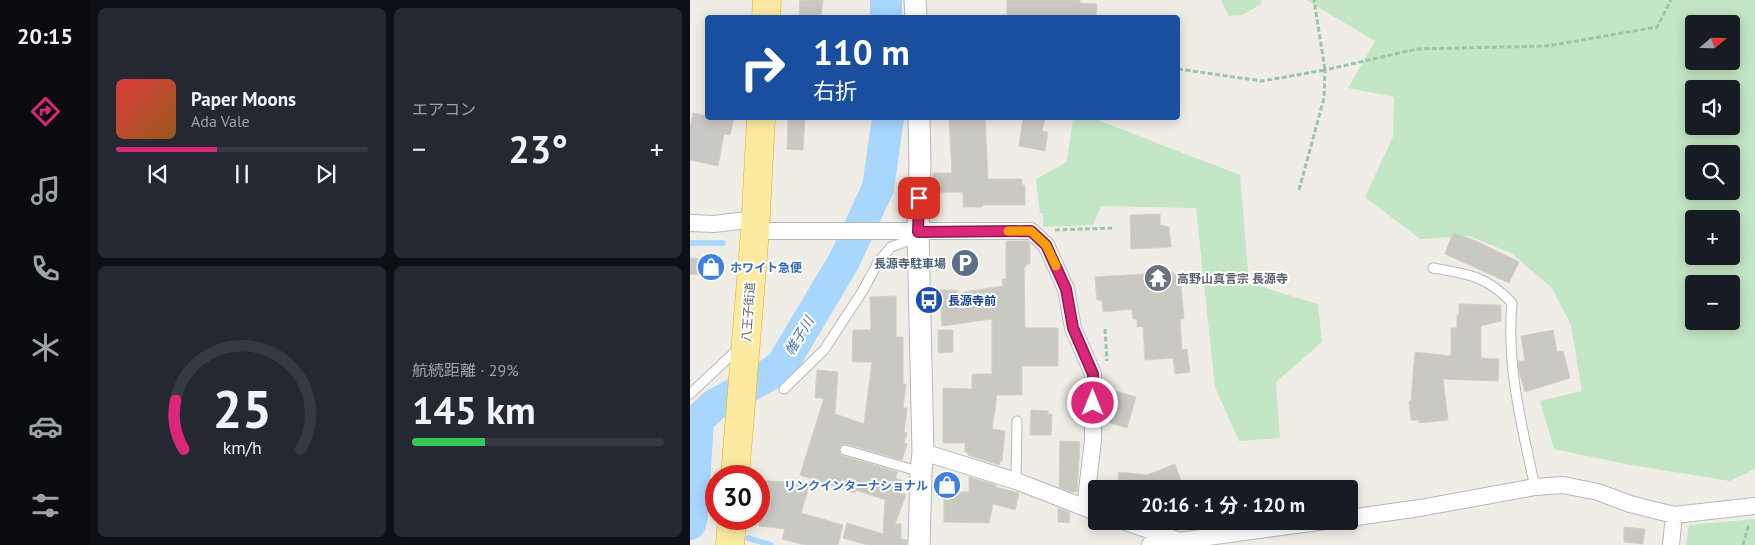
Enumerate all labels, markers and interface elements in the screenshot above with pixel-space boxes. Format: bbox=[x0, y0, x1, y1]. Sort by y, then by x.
north arrow bbox=[1685, 15, 1740, 70]
map controls bbox=[1685, 15, 1740, 330]
text: 20:15 bbox=[17, 22, 73, 50]
text: 110 m bbox=[813, 29, 910, 75]
icon: right bbox=[730, 35, 795, 100]
text: 右折 bbox=[813, 77, 857, 105]
button: sound bbox=[1685, 80, 1740, 135]
text: Paper Moons bbox=[191, 87, 296, 111]
icon: directions bbox=[28, 94, 63, 129]
text: エアコン bbox=[412, 99, 476, 119]
text: Ada Vale bbox=[191, 111, 250, 131]
text: 23° bbox=[508, 124, 568, 173]
text: − bbox=[412, 130, 426, 167]
text: + bbox=[650, 130, 664, 167]
button: search bbox=[1685, 145, 1740, 200]
icon: previous bbox=[144, 160, 172, 188]
icon: pause bbox=[228, 160, 256, 188]
icon: next bbox=[312, 160, 340, 188]
icon: music bbox=[28, 173, 63, 208]
pin bbox=[898, 177, 940, 219]
icon: arrive bbox=[905, 184, 933, 212]
button: + bbox=[1685, 210, 1740, 265]
parking icon: 長源寺駐車場 bbox=[950, 248, 980, 278]
icon: phone bbox=[28, 251, 63, 286]
shop icon: ホワイト急便 bbox=[696, 252, 726, 282]
place label: 長源寺駐車場 bbox=[874, 256, 946, 271]
place label: ホワイト急便 bbox=[730, 260, 802, 275]
temple icon: 高野山真言宗 長源寺 bbox=[1143, 263, 1173, 293]
place label: 高野山真言宗 長源寺 bbox=[1177, 271, 1288, 286]
button: − bbox=[1685, 275, 1740, 330]
street label: 八王子街道 bbox=[738, 282, 758, 342]
bus stop icon: 長源寺前 bbox=[914, 285, 944, 315]
place label: 長源寺前 bbox=[948, 293, 996, 308]
water label: 帷子川 bbox=[780, 312, 819, 359]
icon: climate bbox=[28, 330, 63, 365]
text: 航続距離 · 29% bbox=[412, 360, 519, 380]
text: 25 bbox=[213, 375, 271, 442]
position arrow bbox=[1066, 376, 1118, 428]
text: 145 km bbox=[412, 385, 536, 434]
icon: car bbox=[28, 409, 63, 444]
text: km/h bbox=[222, 436, 262, 459]
speed limit sign: 30 bbox=[705, 465, 770, 530]
shop icon: リンクインターナショナル bbox=[932, 470, 962, 500]
place label: リンクインターナショナル bbox=[784, 478, 928, 493]
icon: filters bbox=[28, 488, 63, 523]
text: 20:16 · 1 分 · 120 m bbox=[1141, 493, 1305, 517]

